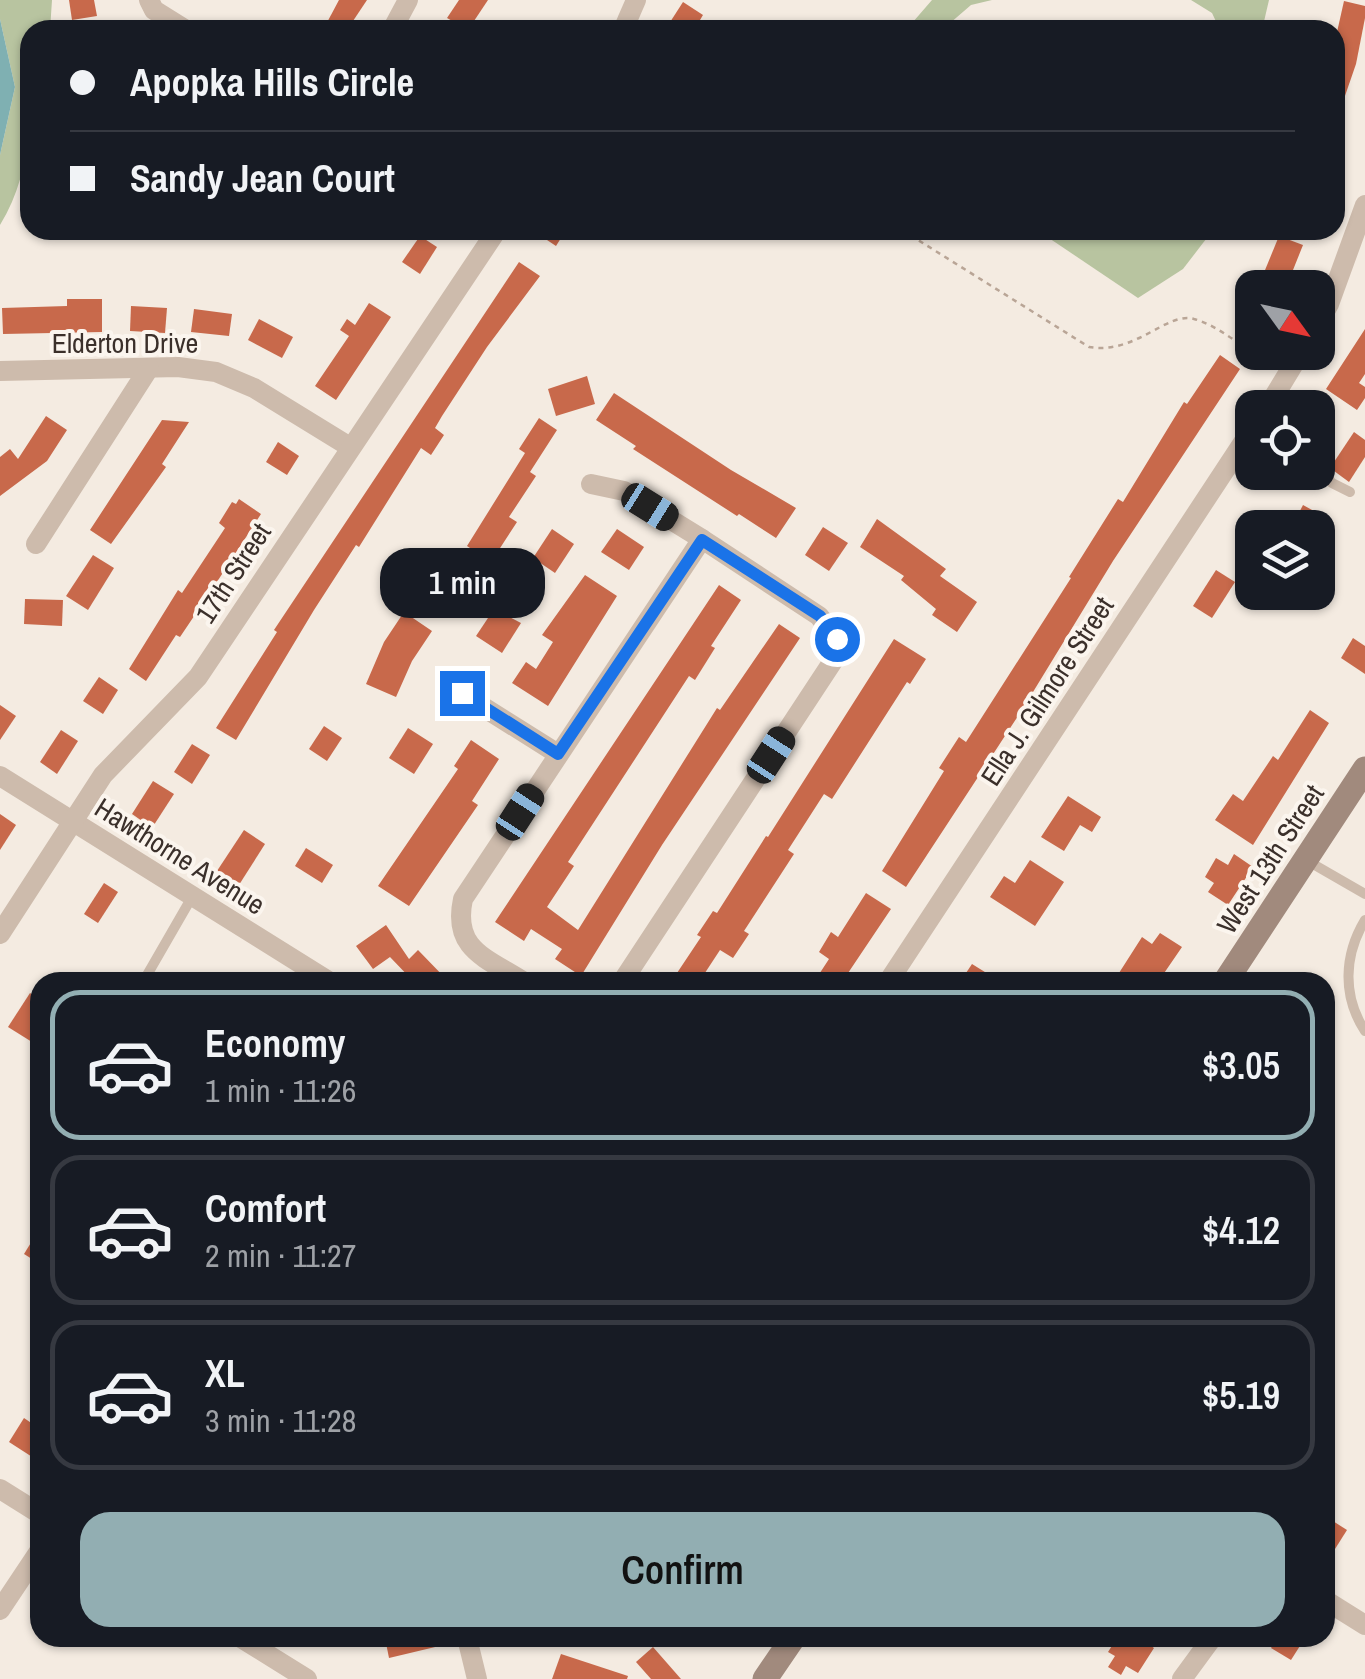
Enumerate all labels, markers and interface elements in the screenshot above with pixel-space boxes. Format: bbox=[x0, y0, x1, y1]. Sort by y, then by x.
text: Apopka Hills Circle bbox=[130, 57, 414, 108]
text: Sandy Jean Court bbox=[130, 153, 395, 204]
north arrow bbox=[1235, 270, 1335, 370]
map controls bbox=[1235, 270, 1335, 610]
street label: Elderton Drive bbox=[52, 324, 198, 362]
button: locate bbox=[1235, 390, 1335, 490]
car bbox=[617, 478, 683, 536]
button: layers bbox=[1235, 510, 1335, 610]
street label: 17th Street bbox=[186, 516, 280, 630]
callout: 1 min bbox=[380, 548, 544, 618]
text: 1 min bbox=[429, 561, 496, 604]
street label: Ella J. Gilmore Street bbox=[972, 589, 1122, 793]
route start bbox=[815, 617, 860, 662]
route end bbox=[440, 671, 485, 716]
car bbox=[742, 722, 800, 788]
street label: West 13th Street bbox=[1208, 777, 1332, 941]
car bbox=[491, 779, 549, 845]
street label: Hawthorne Avenue bbox=[88, 789, 272, 923]
text: Economy bbox=[205, 1018, 345, 1069]
icon: car bbox=[85, 1020, 175, 1110]
text: $3.05 bbox=[1202, 1040, 1280, 1091]
text: 1 min · 11:26 bbox=[205, 1069, 356, 1112]
text: Comfort bbox=[205, 1183, 326, 1234]
icon: car bbox=[85, 1185, 175, 1275]
text: $4.12 bbox=[1202, 1205, 1280, 1256]
text: 2 min · 11:27 bbox=[205, 1234, 356, 1277]
text: XL bbox=[205, 1348, 245, 1399]
icon: car bbox=[85, 1350, 175, 1440]
text: $5.19 bbox=[1202, 1370, 1280, 1421]
text: 3 min · 11:28 bbox=[205, 1399, 356, 1442]
button: Confirm bbox=[80, 1512, 1285, 1627]

